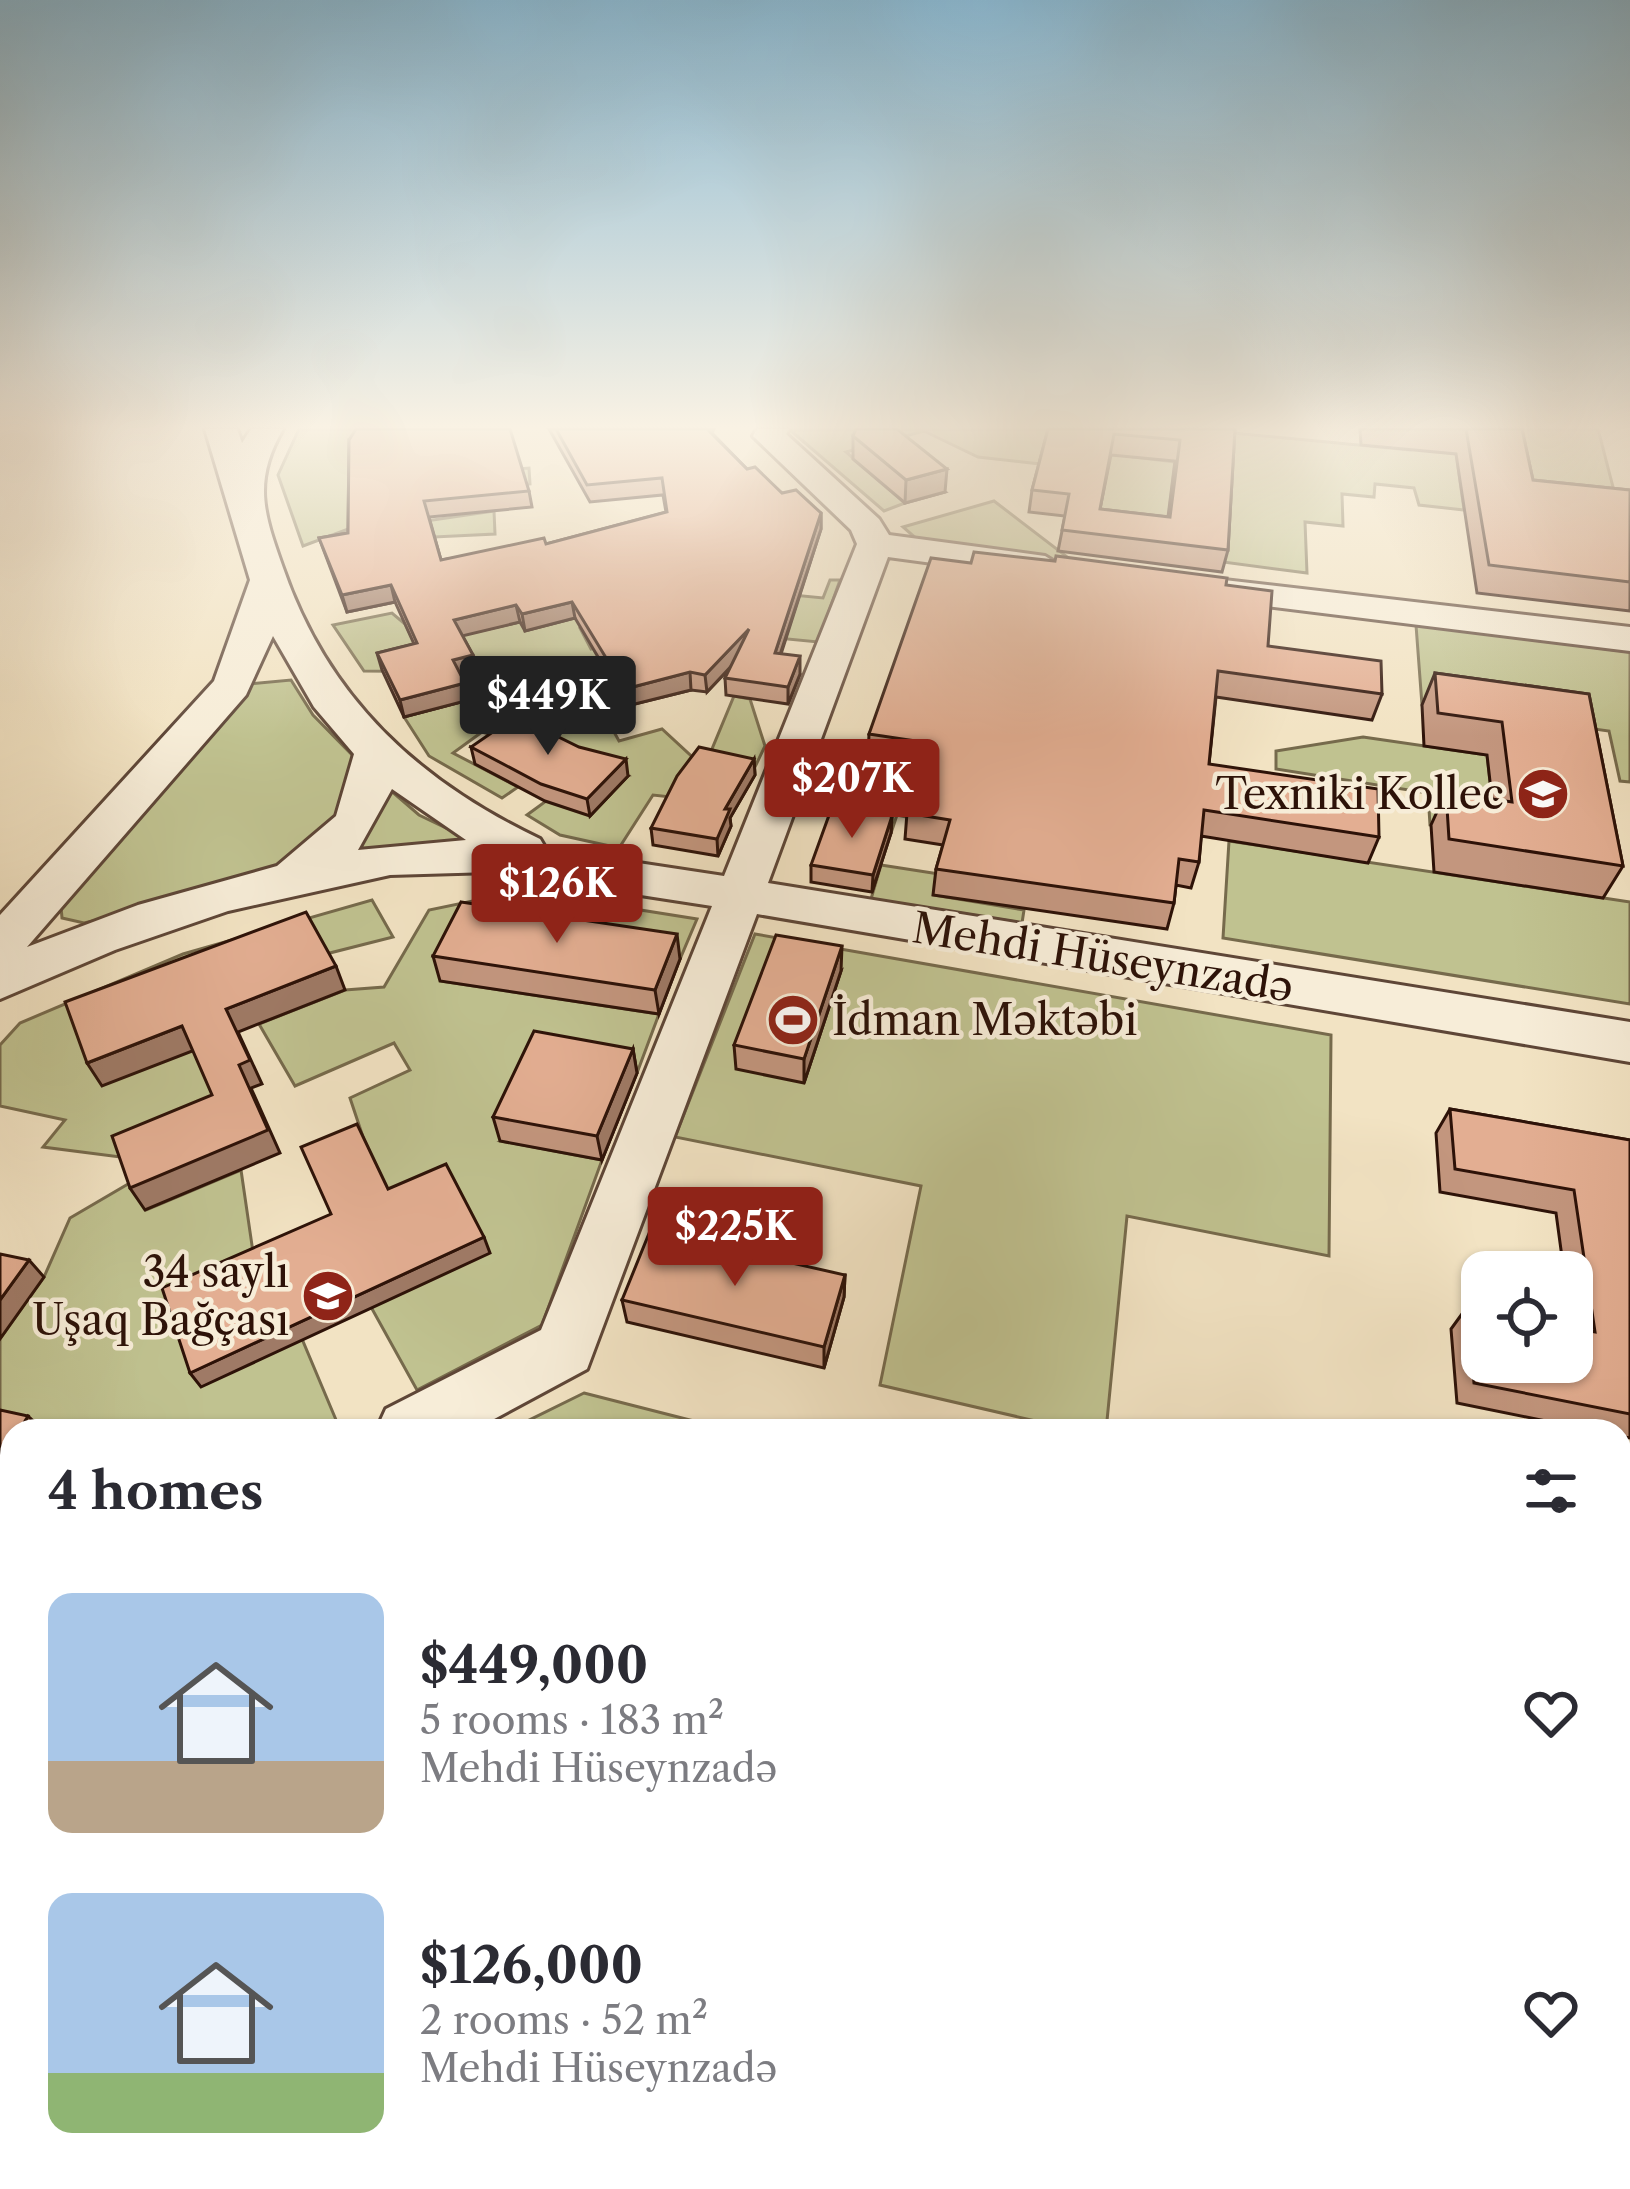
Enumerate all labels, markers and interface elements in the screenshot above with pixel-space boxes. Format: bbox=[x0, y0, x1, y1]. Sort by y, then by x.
pin: $449K bbox=[464, 656, 632, 758]
text: $449K bbox=[487, 671, 609, 719]
pin: $207K bbox=[768, 739, 936, 841]
text: $207K bbox=[791, 754, 913, 802]
school or university icon: Texniki Kollec bbox=[1515, 766, 1571, 822]
place label: Texniki Kollec bbox=[1215, 768, 1504, 820]
pin: $126K bbox=[473, 844, 641, 946]
text: $126K bbox=[499, 859, 615, 907]
street label: Mehdi Hüseynzadə bbox=[909, 901, 1297, 1013]
sports icon: İdman Məktəbi bbox=[765, 992, 821, 1048]
place label: İdman Məktəbi bbox=[832, 994, 1137, 1046]
pin: $225K bbox=[651, 1187, 819, 1289]
text: $225K bbox=[675, 1202, 795, 1250]
place label: 34 saylı Uşaq Bağçası bbox=[32, 1246, 289, 1346]
map controls bbox=[1461, 1251, 1593, 1383]
button: locate bbox=[1461, 1251, 1593, 1383]
school or university icon: 34 saylı Uşaq Bağçası bbox=[300, 1268, 356, 1324]
icon: filters bbox=[1518, 1458, 1584, 1524]
text: 4 homes bbox=[48, 1460, 263, 1522]
text: $449,000 bbox=[420, 1634, 648, 1696]
icon: home bbox=[144, 1641, 288, 1785]
icon: heart bbox=[1518, 1680, 1584, 1746]
text: 5 rooms · 183 m² bbox=[420, 1696, 724, 1744]
text: Mehdi Hüseynzadə bbox=[420, 1744, 777, 1792]
text: $126,000 bbox=[420, 1934, 643, 1996]
icon: home bbox=[144, 1941, 288, 2085]
icon: heart bbox=[1518, 1980, 1584, 2046]
text: 2 rooms · 52 m² bbox=[420, 1996, 708, 2044]
text: Mehdi Hüseynzadə bbox=[420, 2044, 777, 2092]

